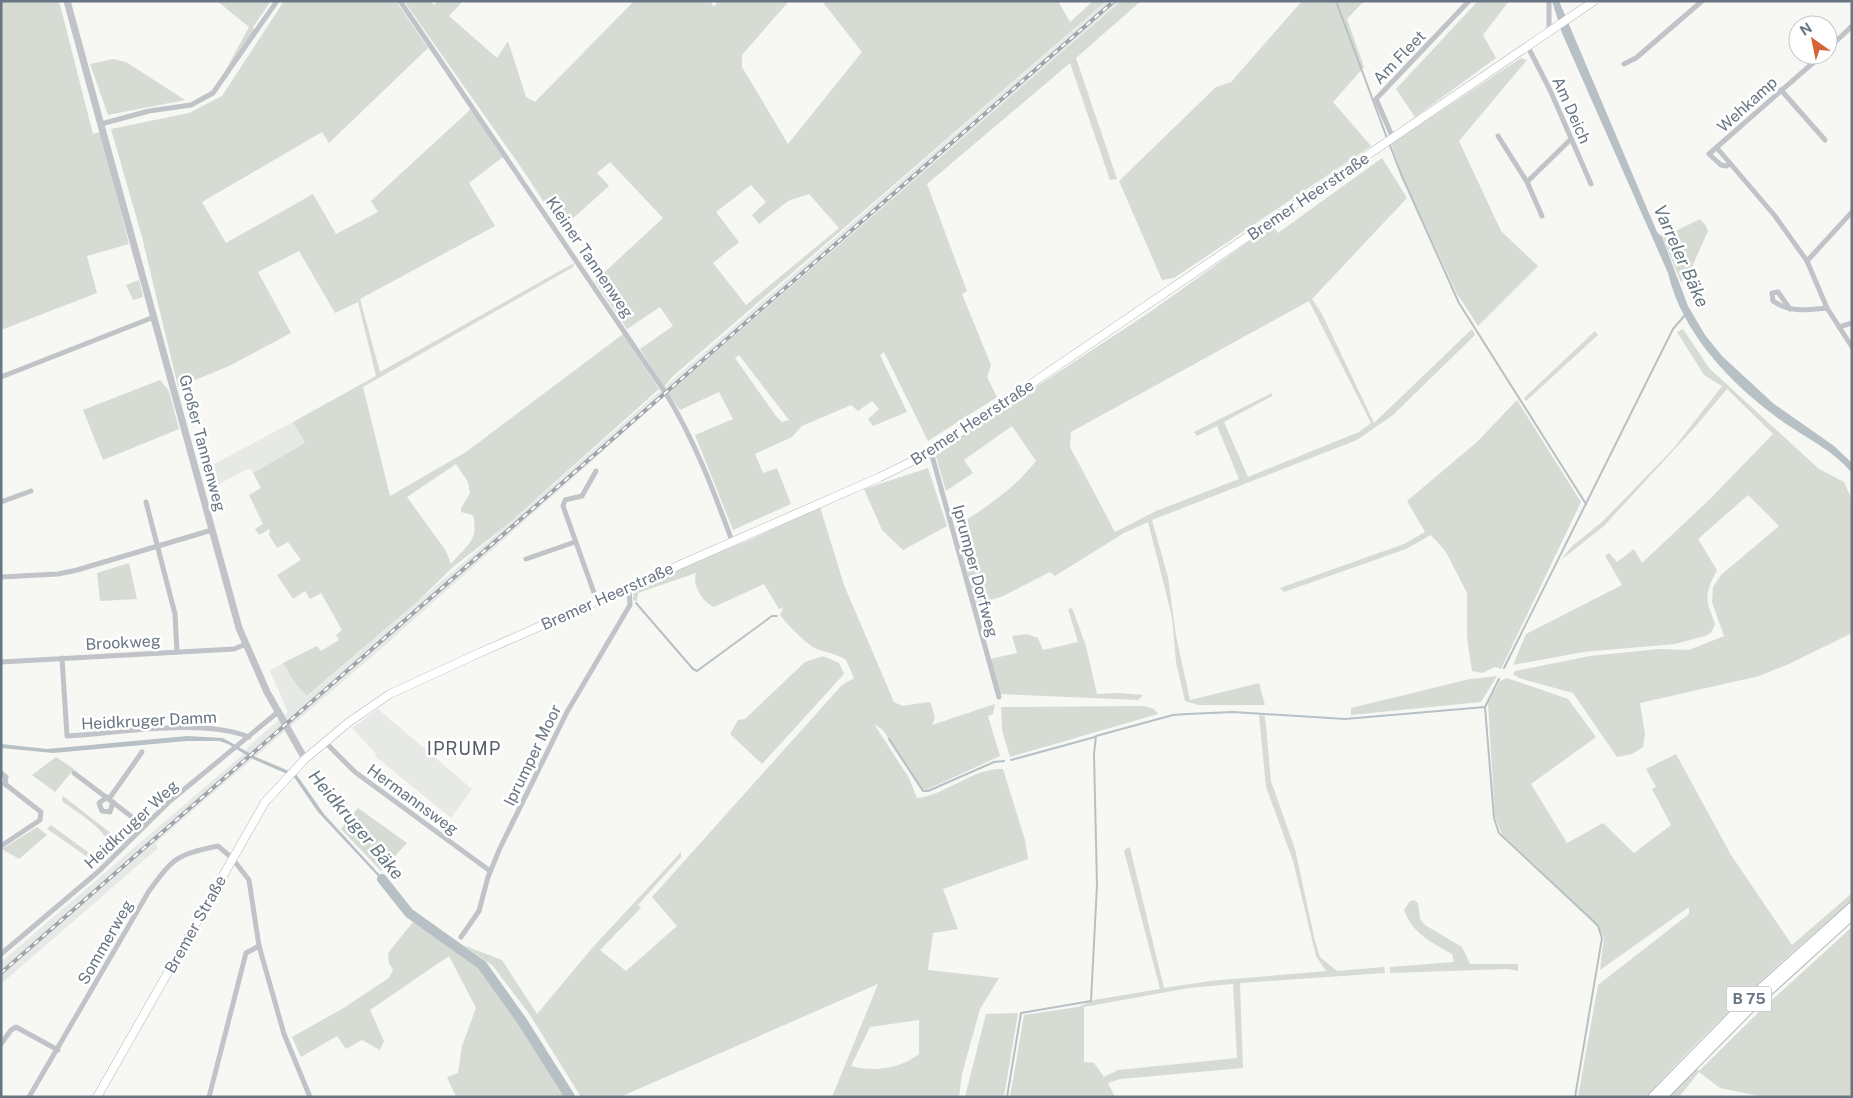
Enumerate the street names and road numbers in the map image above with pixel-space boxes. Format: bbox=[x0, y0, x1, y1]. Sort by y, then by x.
street label: Am Fleet bbox=[1369, 27, 1429, 88]
street label: Wehkamp bbox=[1714, 73, 1781, 136]
street label: Am Deich bbox=[1548, 74, 1595, 147]
street label: Bremer Heerstraße bbox=[1244, 149, 1373, 244]
street label: Kleiner Tannenweg bbox=[542, 193, 637, 322]
street label: Großer Tannenweg bbox=[175, 373, 230, 514]
street label: Bremer Heerstraße bbox=[907, 376, 1037, 469]
street label: Iprumper Dorfweg bbox=[949, 503, 1002, 640]
street label: Bremer Heerstraße bbox=[538, 559, 676, 634]
street label: Brookweg bbox=[85, 631, 161, 654]
street label: Iprumper Moor bbox=[500, 701, 565, 809]
street label: Heidkruger Damm bbox=[81, 707, 217, 734]
street label: Hermannsweg bbox=[363, 760, 462, 839]
street label: Heidkruger Weg bbox=[80, 776, 182, 873]
street label: Bremer Straße bbox=[161, 872, 230, 976]
street label: Sommerweg bbox=[74, 897, 137, 988]
road number: B 75 bbox=[1726, 986, 1772, 1012]

